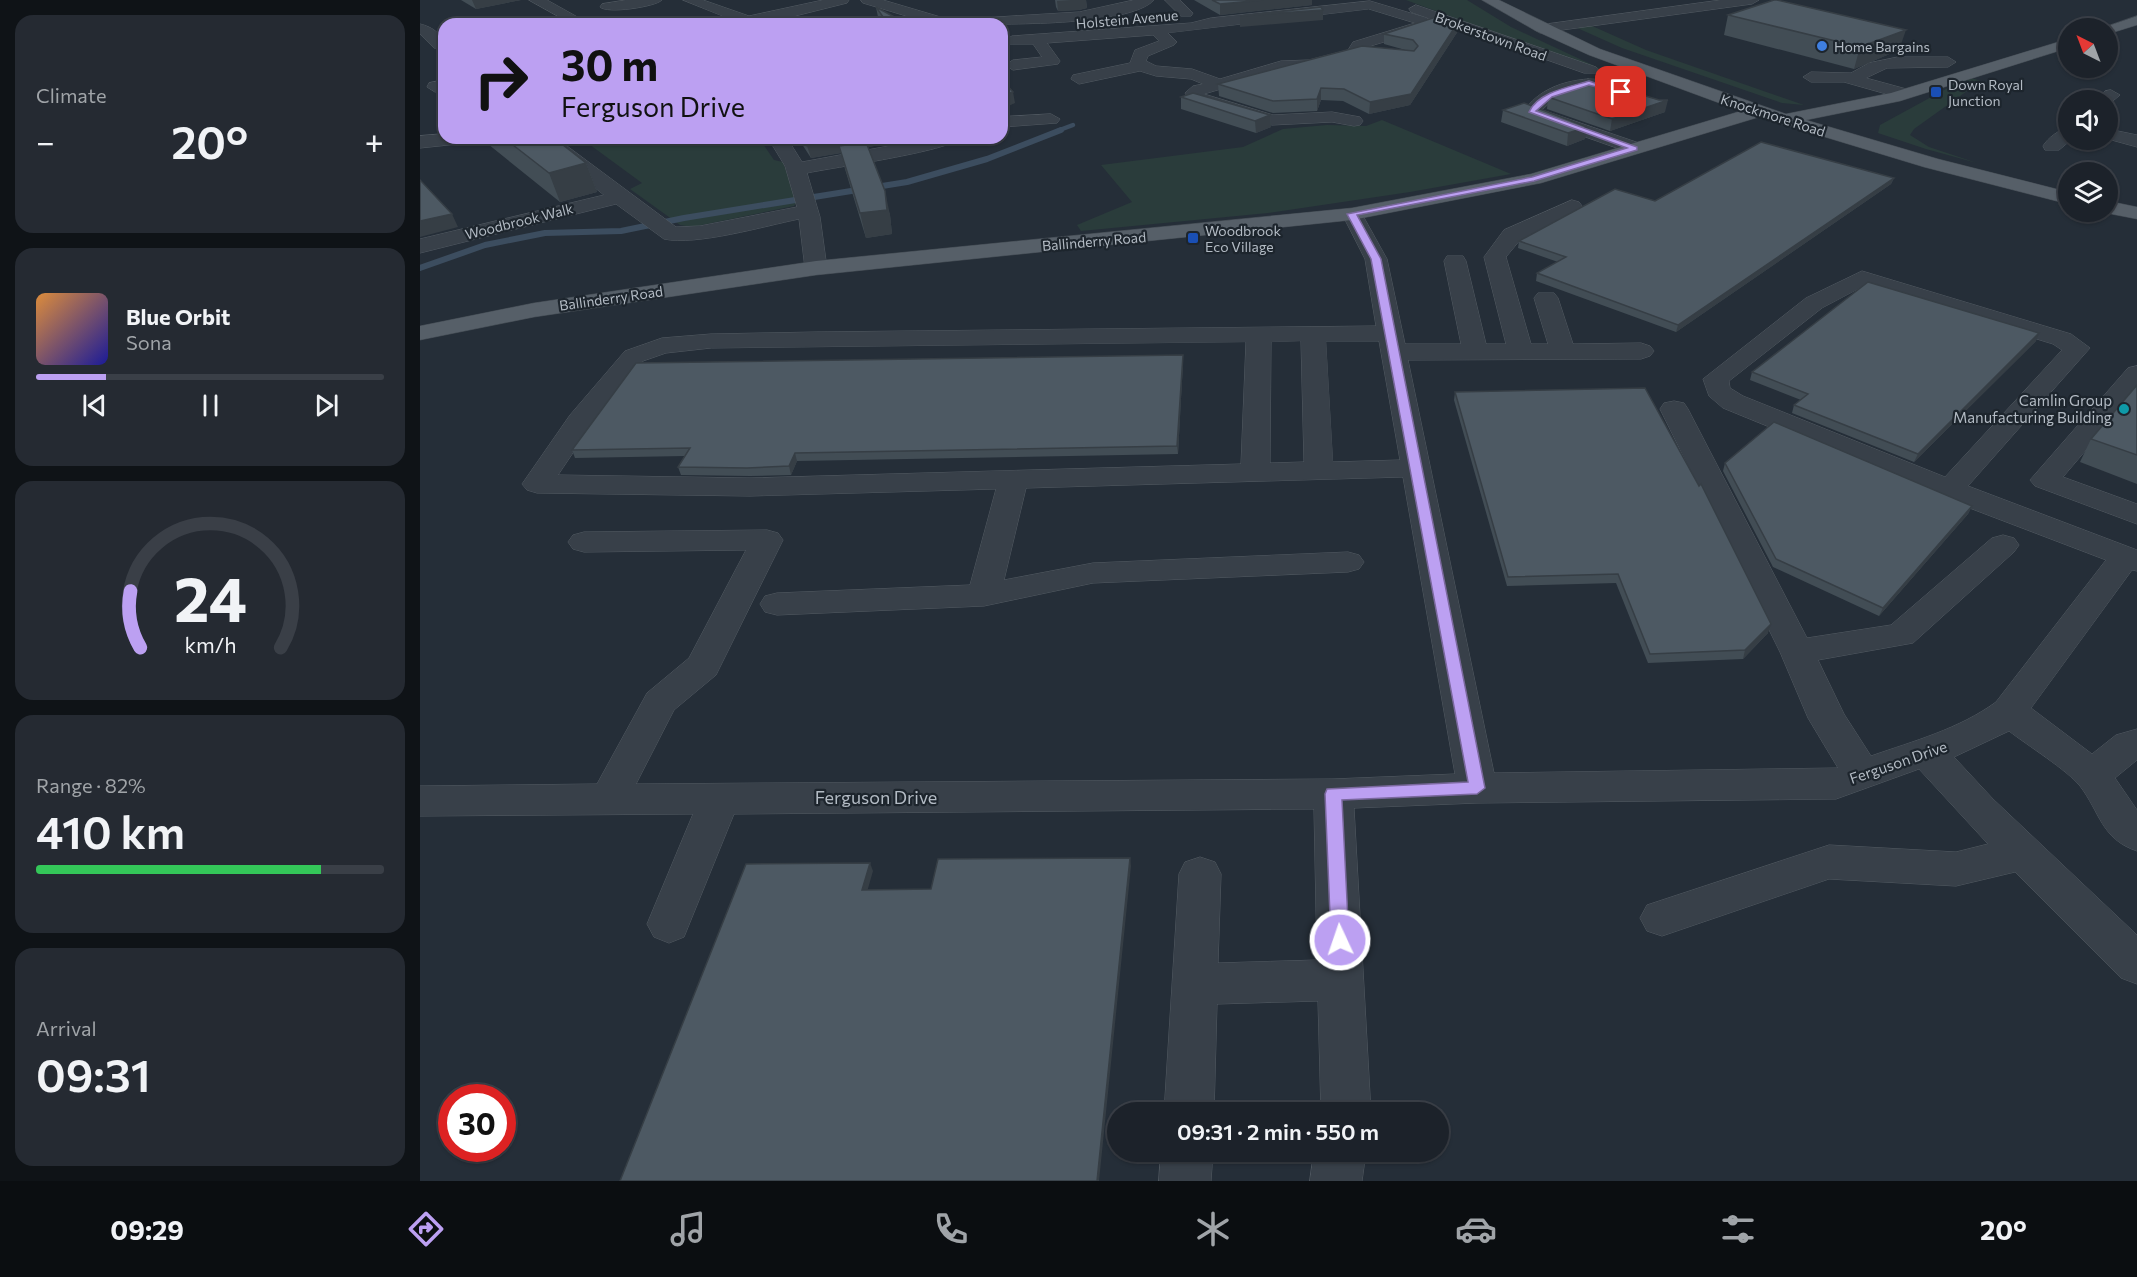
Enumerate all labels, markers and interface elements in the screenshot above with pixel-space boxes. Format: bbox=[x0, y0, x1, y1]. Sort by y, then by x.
street label: Holstein Avenue bbox=[1075, 6, 1179, 32]
street label: Brokerstown Road bbox=[1433, 8, 1549, 64]
north arrow bbox=[2058, 18, 2118, 78]
map controls bbox=[2058, 18, 2118, 222]
text: 30 m bbox=[561, 38, 658, 90]
place label: Home Bargains bbox=[1834, 38, 1930, 55]
marker: Home Bargains bbox=[1815, 39, 1829, 53]
icon: right bbox=[462, 42, 540, 120]
pin bbox=[1595, 66, 1646, 117]
icon: arrive bbox=[1604, 75, 1637, 108]
place label: Down Royal Junction bbox=[1948, 76, 2023, 109]
text: Climate bbox=[36, 83, 106, 107]
marker: Down Royal Junction bbox=[1929, 85, 1943, 99]
text: Ferguson Drive bbox=[561, 90, 745, 123]
street label: Knockmore Road bbox=[1719, 90, 1827, 140]
button: sound bbox=[2058, 90, 2118, 150]
text: 20° bbox=[171, 113, 248, 168]
text: − bbox=[36, 120, 55, 161]
text: + bbox=[365, 120, 384, 161]
button: layers bbox=[2058, 162, 2118, 222]
street label: Woodbrook Walk bbox=[463, 199, 575, 243]
place label: Woodbrook Eco Village bbox=[1205, 222, 1281, 255]
street label: Ballinderry Road bbox=[1041, 228, 1147, 254]
marker: Woodbrook Eco Village bbox=[1186, 231, 1200, 245]
street label: Ballinderry Road bbox=[558, 282, 664, 314]
text: Blue Orbit bbox=[126, 303, 230, 330]
text: Sona bbox=[126, 330, 172, 354]
icon: previous bbox=[78, 389, 111, 422]
icon: pause bbox=[194, 389, 227, 422]
icon: next bbox=[310, 389, 343, 422]
place label: Camlin Group Manufacturing Building bbox=[1953, 391, 2112, 426]
marker: Camlin Group Manufacturing Building bbox=[2117, 402, 2131, 416]
text: 24 bbox=[174, 559, 246, 635]
text: km/h bbox=[184, 631, 236, 657]
street label: Ferguson Drive bbox=[1847, 737, 1949, 787]
text: Range · 82% bbox=[36, 773, 146, 797]
street label: Ferguson Drive bbox=[815, 786, 937, 808]
text: 410 km bbox=[36, 803, 185, 858]
position arrow bbox=[1308, 908, 1372, 972]
text: Arrival bbox=[36, 1016, 97, 1040]
text: 09:31 bbox=[36, 1046, 151, 1101]
speed limit sign: 30 bbox=[438, 1084, 516, 1162]
text: 09:31 · 2 min · 550 m bbox=[1177, 1118, 1379, 1145]
icon: directions bbox=[405, 1208, 447, 1250]
icon: music bbox=[667, 1208, 709, 1250]
icon: phone bbox=[930, 1208, 972, 1250]
icon: climate bbox=[1192, 1208, 1234, 1250]
icon: car bbox=[1455, 1208, 1497, 1250]
icon: filters bbox=[1717, 1208, 1759, 1250]
text: 09:29 bbox=[110, 1213, 184, 1246]
text: 20° bbox=[1980, 1213, 2027, 1246]

